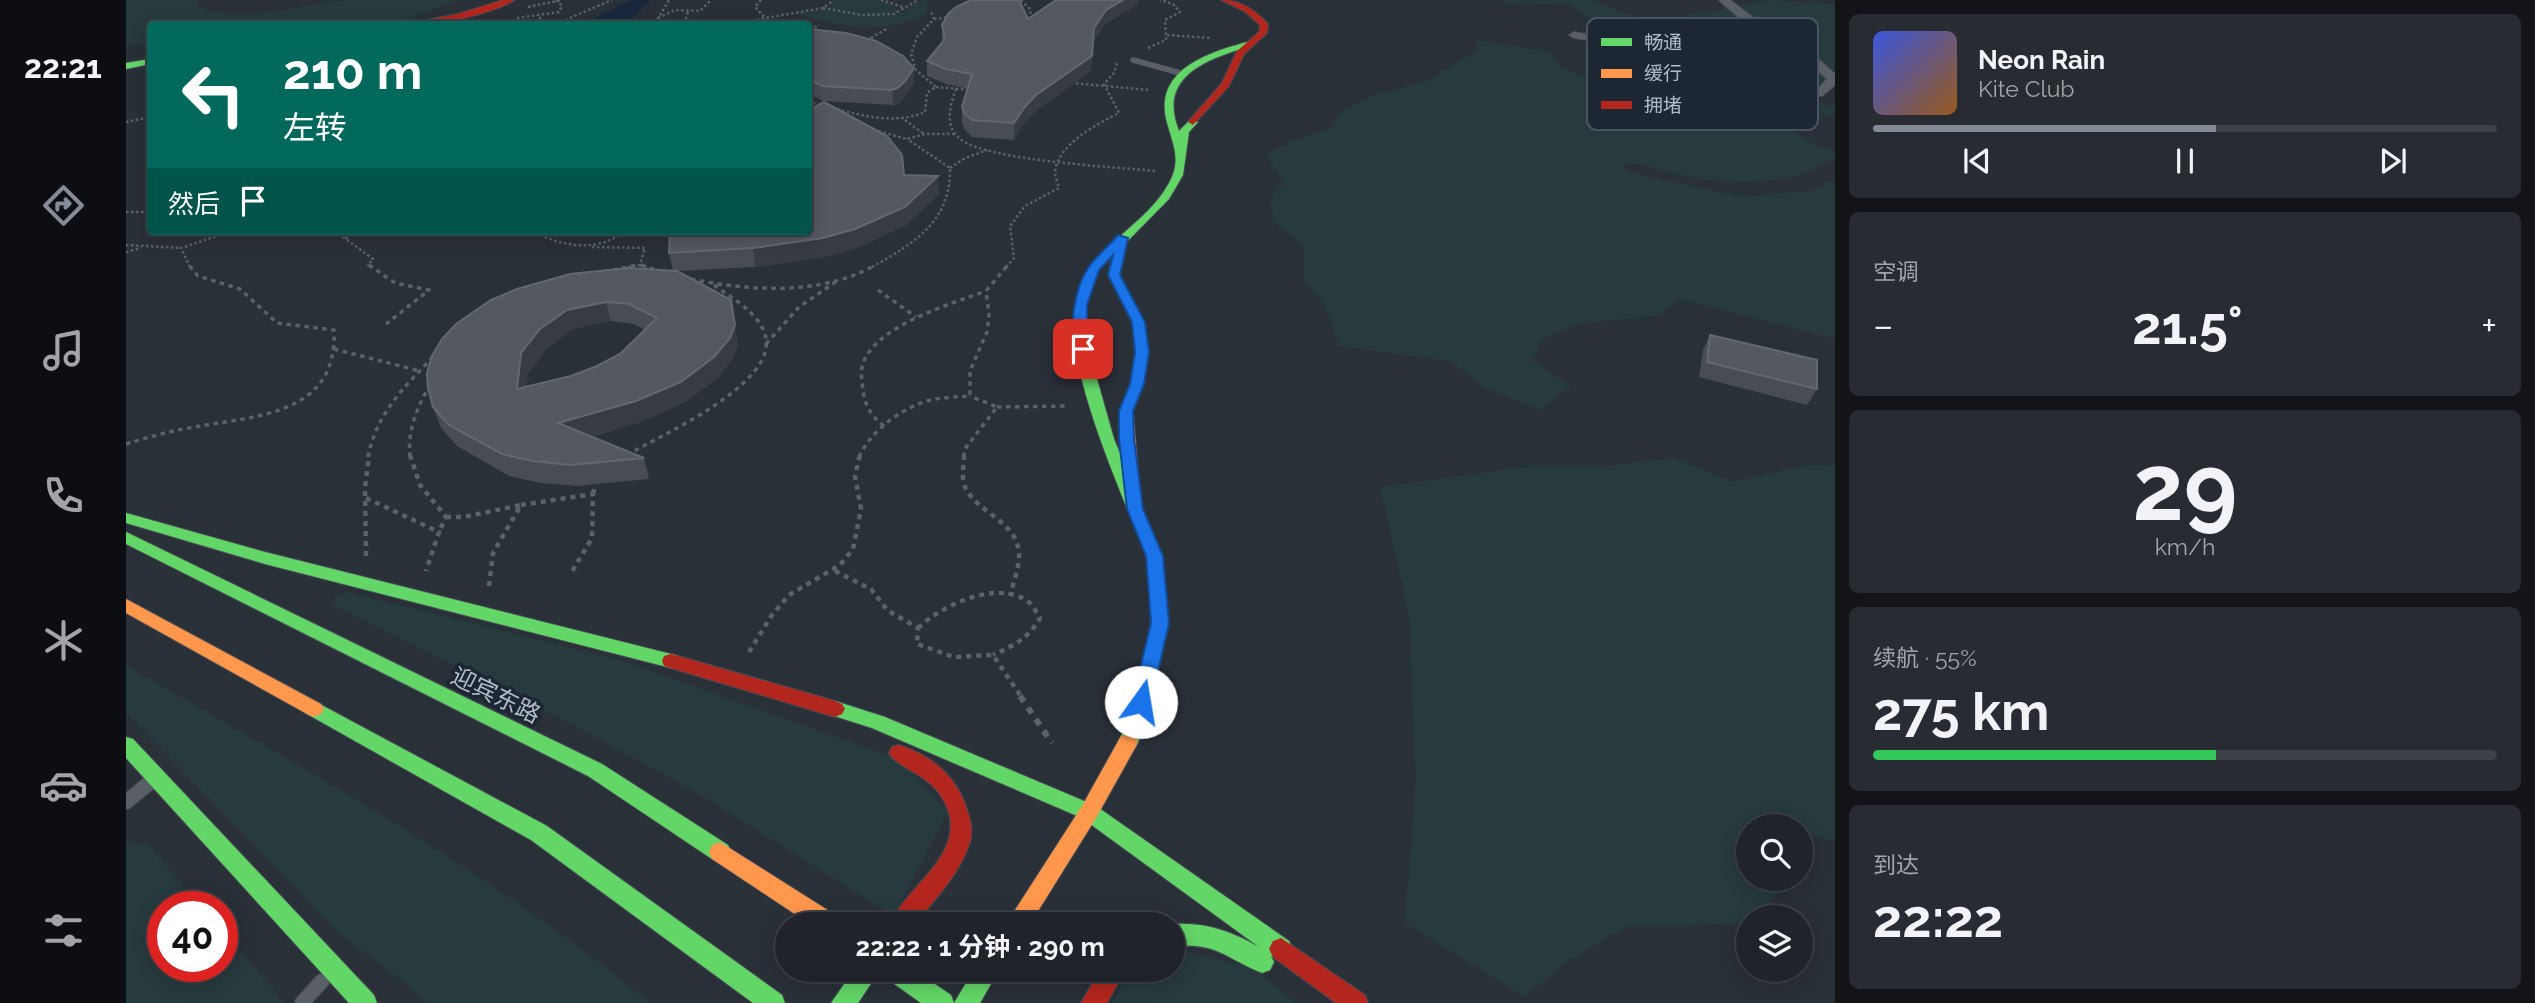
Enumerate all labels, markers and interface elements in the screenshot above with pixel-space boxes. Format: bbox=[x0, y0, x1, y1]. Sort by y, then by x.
legend bbox=[1587, 18, 1818, 130]
text: 畅通 bbox=[1644, 31, 1682, 53]
text: 210 m bbox=[283, 43, 422, 100]
text: Neon Rain bbox=[1978, 45, 2105, 75]
text: 22:21 bbox=[24, 48, 102, 85]
icon: left bbox=[168, 49, 259, 140]
text: 缓行 bbox=[1644, 62, 1682, 84]
text: Kite Club bbox=[1978, 75, 2075, 102]
text: 拥堵 bbox=[1644, 94, 1682, 116]
text: 左转 bbox=[283, 109, 347, 146]
icon: previous bbox=[1958, 142, 1996, 180]
icon: pause bbox=[2166, 142, 2204, 180]
icon: next bbox=[2374, 142, 2412, 180]
icon: directions bbox=[39, 181, 88, 230]
icon: arrive bbox=[234, 182, 272, 220]
text: 然后 bbox=[168, 189, 220, 219]
text: 空调 bbox=[1873, 258, 1919, 285]
text: 21.5° bbox=[2132, 295, 2243, 356]
text: − bbox=[1873, 303, 1893, 348]
text: + bbox=[2481, 303, 2497, 348]
pin bbox=[1053, 319, 1113, 379]
icon: music bbox=[39, 326, 88, 375]
icon: arrive bbox=[1064, 330, 1102, 368]
text: 29 bbox=[2133, 434, 2237, 541]
icon: phone bbox=[39, 471, 88, 520]
text: km/h bbox=[2155, 533, 2215, 560]
icon: climate bbox=[39, 616, 88, 665]
text: 续航 · 55% bbox=[1873, 644, 1977, 671]
street label: 迎宾东路 bbox=[447, 661, 545, 729]
position arrow bbox=[1104, 665, 1178, 739]
text: 275 km bbox=[1873, 681, 2050, 742]
icon: car bbox=[39, 761, 88, 810]
map controls bbox=[1736, 814, 1813, 982]
button: search bbox=[1736, 814, 1813, 891]
text: 到达 bbox=[1873, 851, 1919, 878]
text: 22:22 bbox=[1873, 888, 2003, 949]
speed limit sign: 40 bbox=[147, 891, 238, 982]
button: layers bbox=[1736, 905, 1813, 982]
icon: filters bbox=[39, 906, 88, 955]
text: 22:22 · 1 分钟 · 290 m bbox=[855, 932, 1105, 962]

